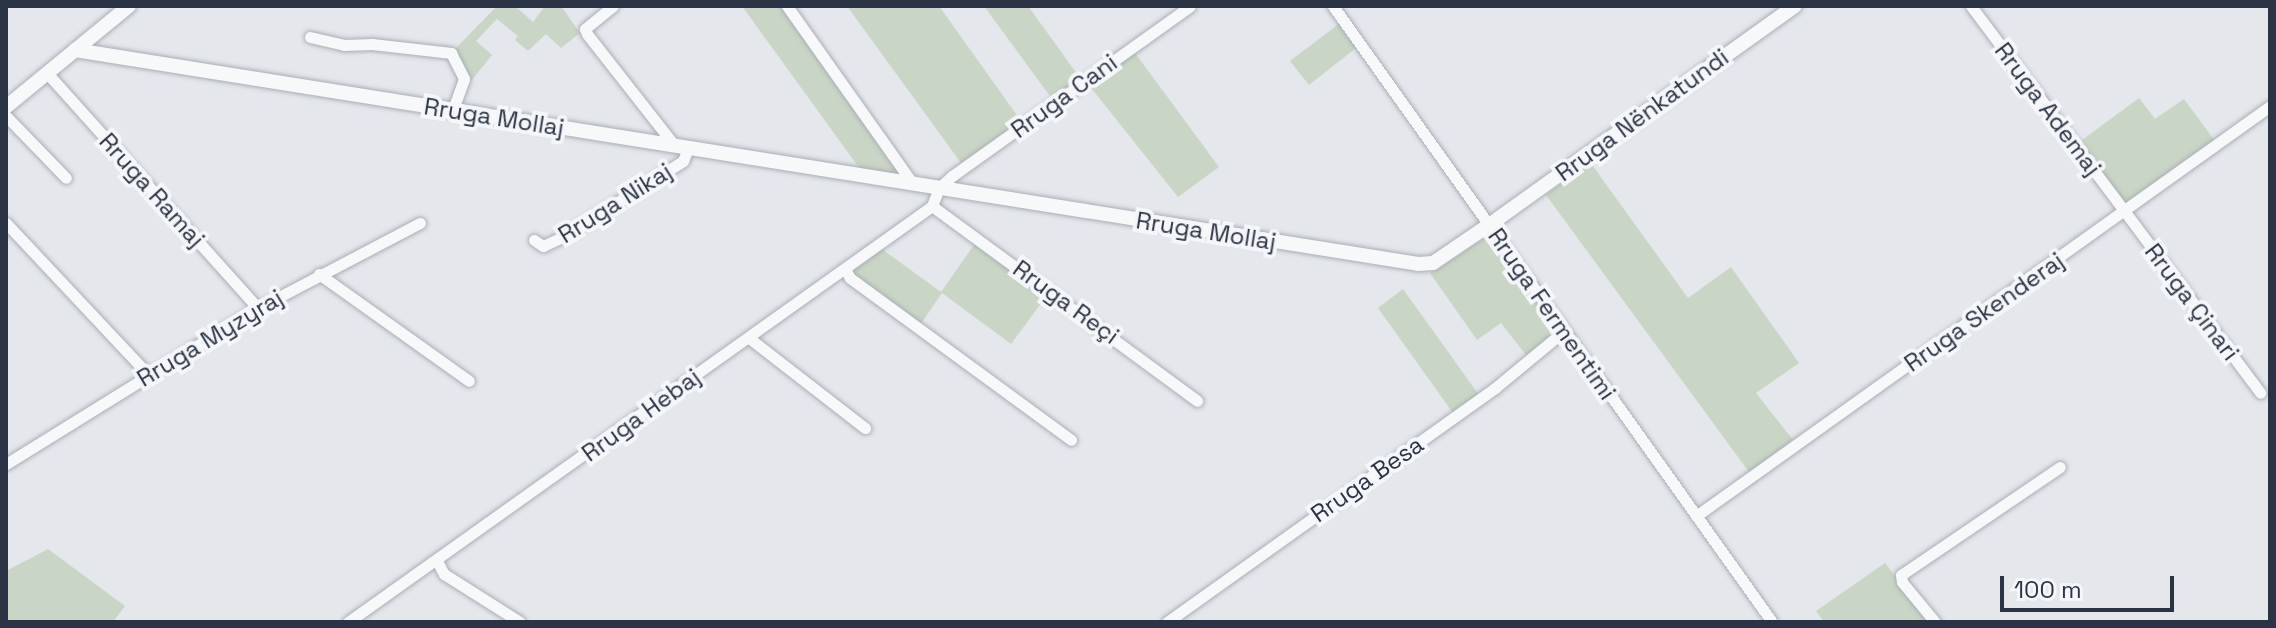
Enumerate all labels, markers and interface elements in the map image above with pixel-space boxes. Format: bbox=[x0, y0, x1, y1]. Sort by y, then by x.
street label: Rruga Ademaj bbox=[1989, 37, 2107, 181]
street label: Rruga Nënkatundi bbox=[1550, 43, 1734, 187]
street label: Rruga Cani bbox=[1005, 48, 1123, 144]
street label: Rruga Mollaj bbox=[422, 92, 566, 142]
street label: Rruga Ramaj bbox=[93, 127, 211, 253]
street label: Rruga Nikaj bbox=[553, 157, 677, 249]
street label: Rruga Mollaj bbox=[1134, 206, 1278, 256]
street label: Rruga Fermentimi bbox=[1482, 223, 1622, 405]
street label: Rruga Çinari bbox=[2139, 238, 2245, 366]
street label: Rruga Skenderaj bbox=[1899, 246, 2069, 378]
street label: Rruga Reçi bbox=[1007, 254, 1125, 350]
street label: Rruga Myzyraj bbox=[132, 283, 288, 393]
street label: Rruga Hebaj bbox=[576, 362, 706, 468]
street label: Rruga Besa bbox=[1305, 430, 1429, 528]
scale bar bbox=[2004, 560, 2178, 610]
text: 100 m bbox=[2014, 574, 2082, 605]

